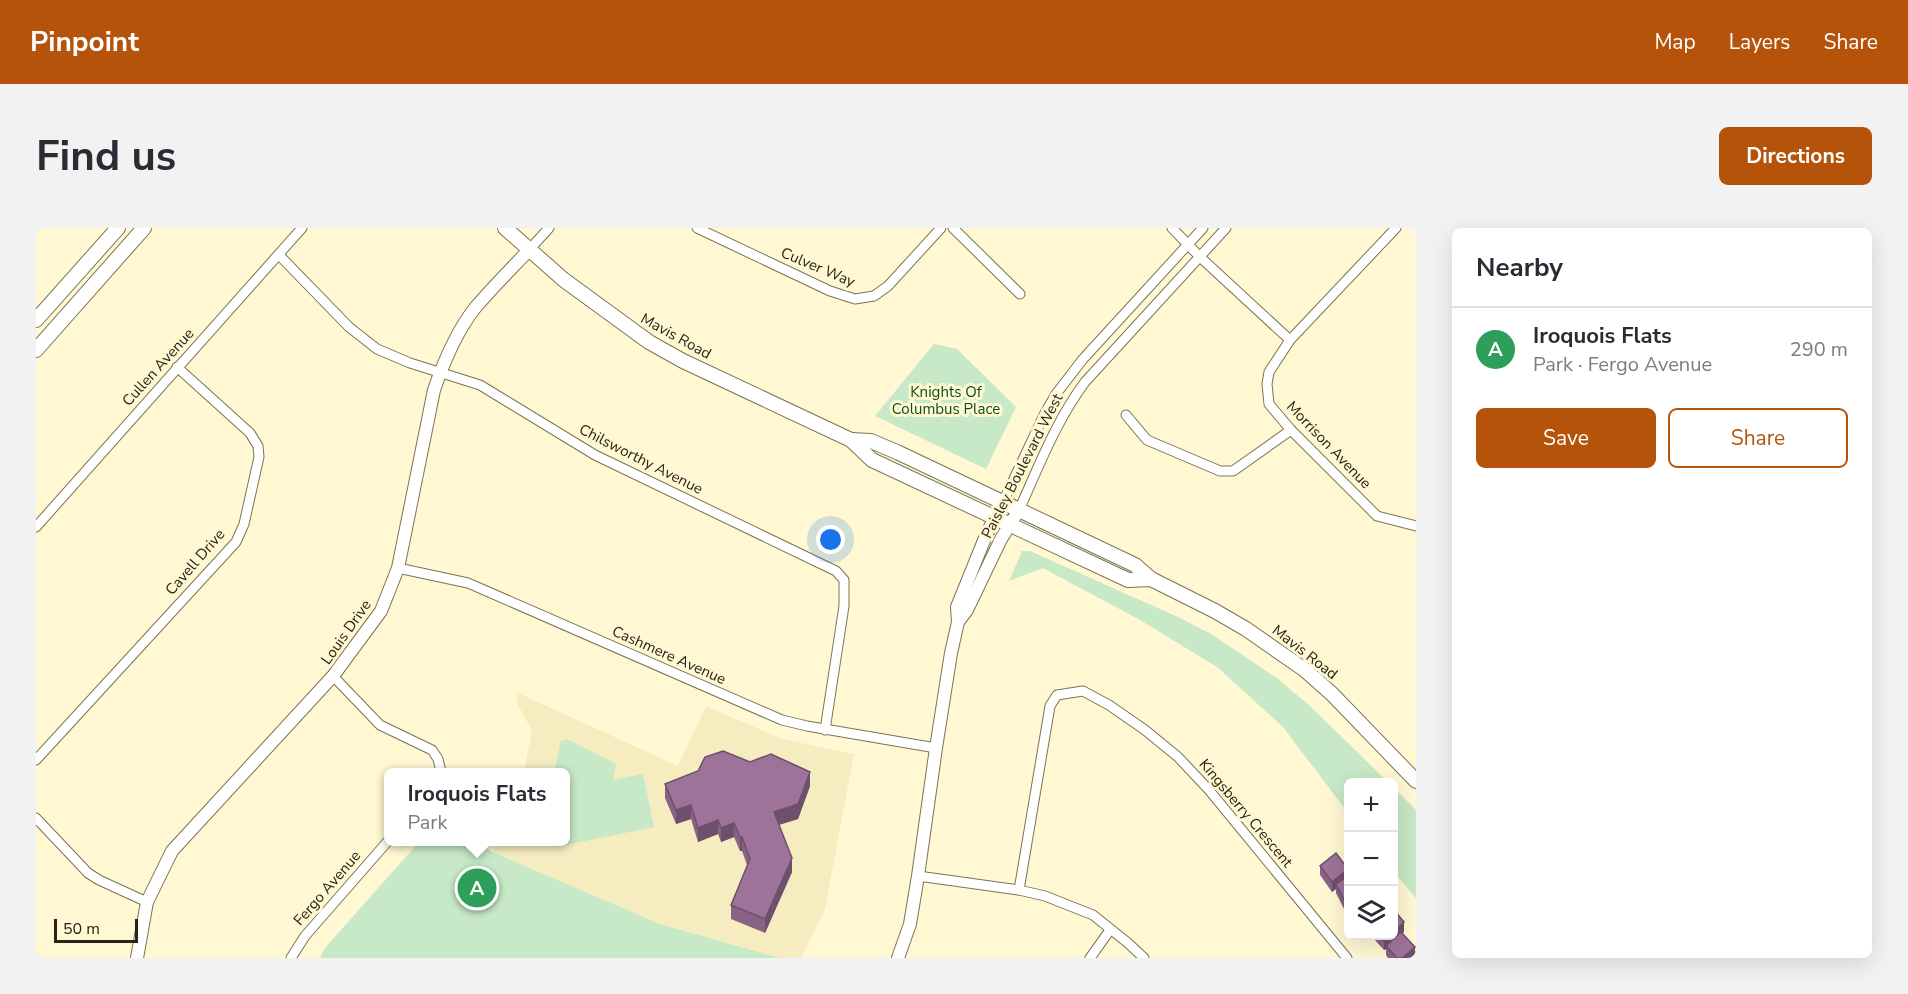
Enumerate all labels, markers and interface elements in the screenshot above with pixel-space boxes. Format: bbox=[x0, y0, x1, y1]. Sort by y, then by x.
text: Pinpoint bbox=[30, 23, 139, 61]
text: Map bbox=[1654, 28, 1696, 56]
text: Layers bbox=[1729, 28, 1790, 56]
text: Share bbox=[1823, 28, 1878, 56]
button: Directions bbox=[1719, 127, 1872, 185]
text: Find us bbox=[36, 128, 176, 185]
street label: Culver Way bbox=[778, 242, 858, 292]
text: Nearby bbox=[1476, 250, 1563, 285]
street label: Mavis Road bbox=[637, 308, 715, 364]
text: Iroquois Flats bbox=[1533, 321, 1672, 351]
street label: Cullen Avenue bbox=[118, 324, 198, 410]
text: A bbox=[1488, 336, 1503, 363]
text: 290 m bbox=[1790, 336, 1848, 363]
text: Park · Fergo Avenue bbox=[1533, 351, 1712, 378]
park label: Knights Of Columbus Place bbox=[892, 382, 1000, 419]
street label: Paisley Boulevard West bbox=[977, 389, 1068, 542]
street label: Morrison Avenue bbox=[1282, 397, 1376, 493]
button: Save bbox=[1476, 408, 1656, 468]
button: Share bbox=[1668, 408, 1848, 468]
street label: Chilsworthy Avenue bbox=[576, 419, 706, 499]
street label: Cavell Drive bbox=[161, 525, 229, 599]
your location bbox=[816, 525, 845, 554]
street label: Louis Drive bbox=[316, 596, 376, 668]
street label: Mavis Road bbox=[1268, 620, 1342, 684]
street label: Cashmere Avenue bbox=[609, 621, 729, 689]
street label: Kingsberry Crescent bbox=[1195, 754, 1298, 872]
popup bbox=[384, 768, 570, 846]
map controls bbox=[1344, 778, 1398, 940]
button: + bbox=[1344, 778, 1398, 832]
text: Iroquois Flats bbox=[408, 779, 546, 809]
text: Park bbox=[408, 809, 448, 836]
button: − bbox=[1344, 832, 1398, 886]
street label: Fergo Avenue bbox=[289, 846, 365, 930]
pin: A bbox=[458, 866, 496, 910]
button: layers bbox=[1344, 886, 1398, 940]
scale bar bbox=[54, 916, 138, 944]
text: 50 m bbox=[63, 918, 100, 940]

